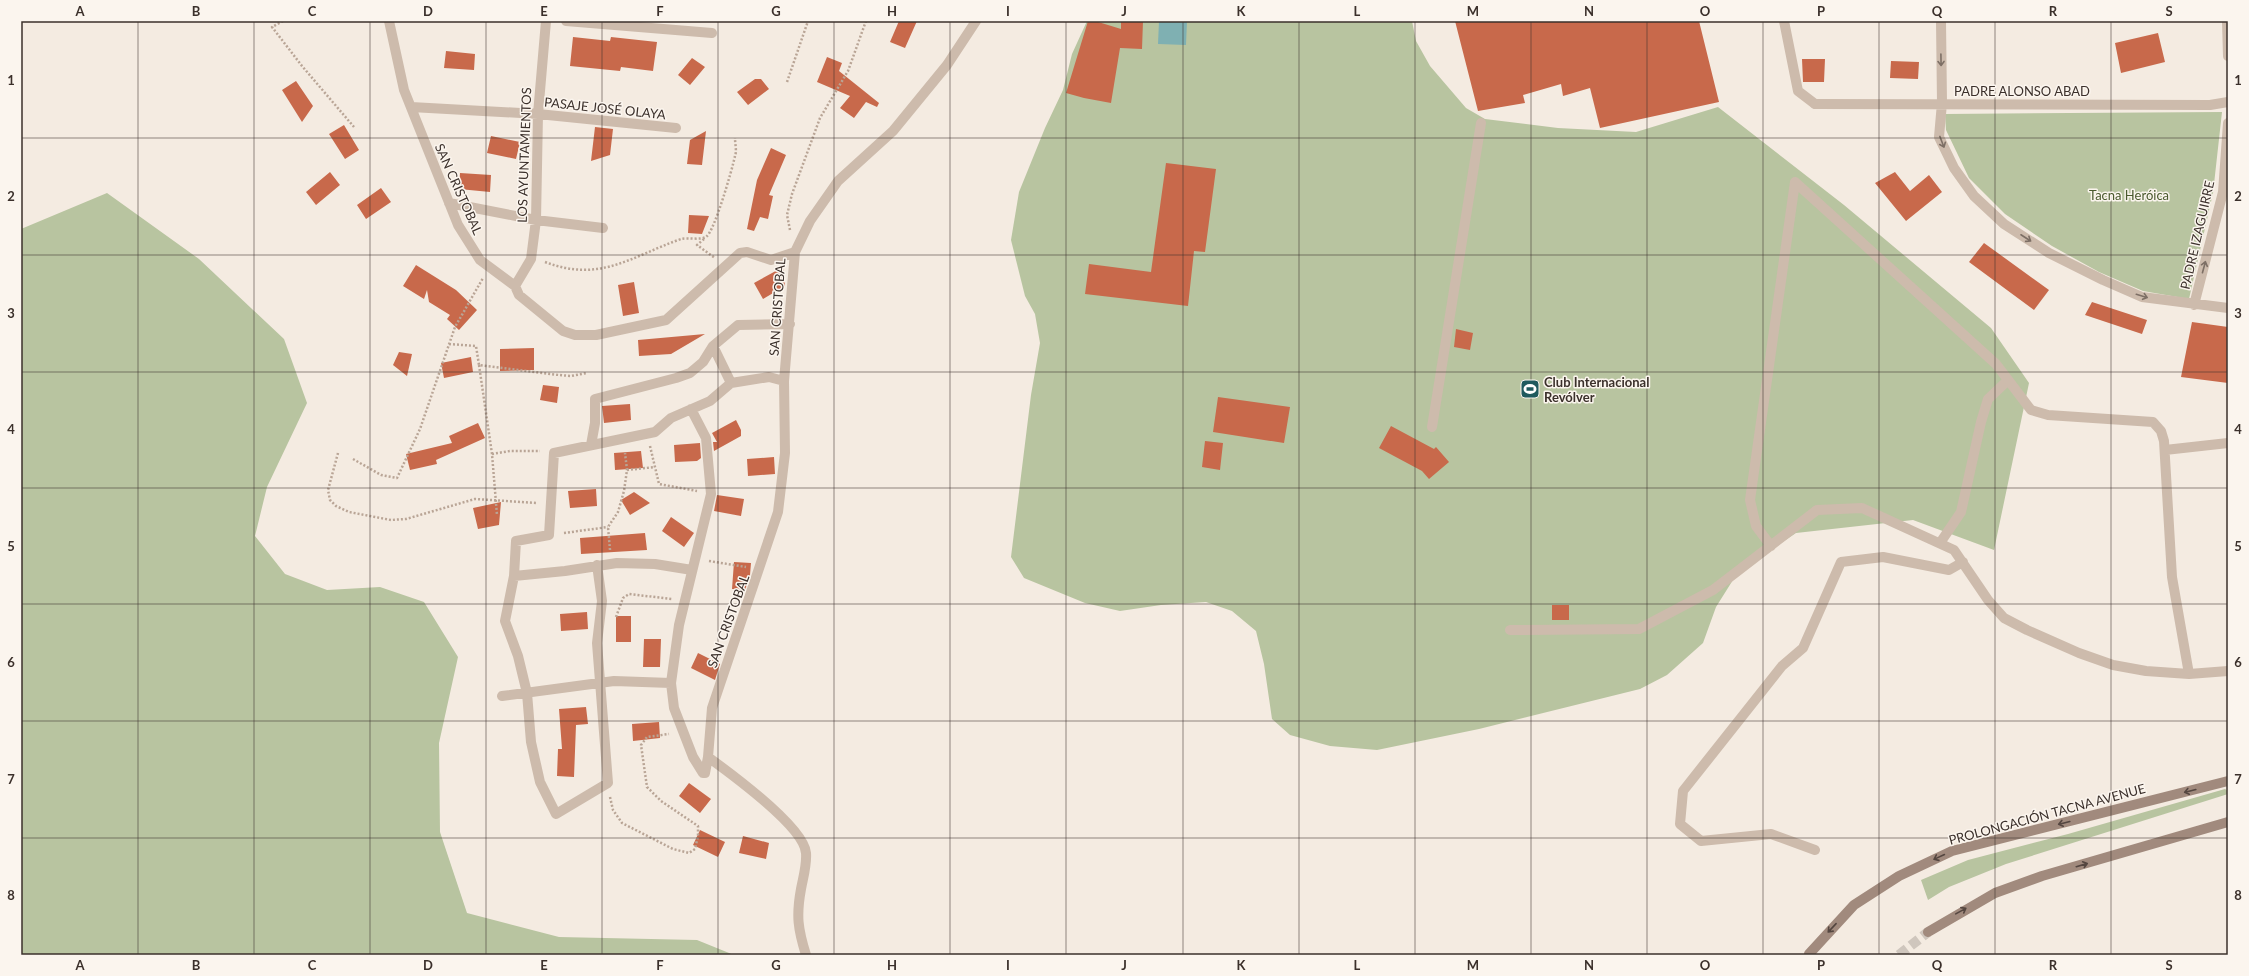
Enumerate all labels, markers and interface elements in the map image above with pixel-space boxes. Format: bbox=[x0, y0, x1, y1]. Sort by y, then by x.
text: A bbox=[74, 3, 85, 19]
text: B bbox=[192, 3, 201, 19]
text: C bbox=[308, 3, 317, 19]
text: D bbox=[423, 3, 433, 19]
text: E bbox=[540, 3, 548, 19]
text: F bbox=[656, 3, 664, 19]
text: G bbox=[771, 3, 781, 19]
text: H bbox=[887, 3, 897, 19]
text: I bbox=[1006, 3, 1010, 19]
text: J bbox=[1121, 3, 1127, 19]
text: K bbox=[1237, 3, 1247, 19]
text: L bbox=[1354, 3, 1361, 19]
text: M bbox=[1467, 3, 1479, 19]
text: N bbox=[1584, 3, 1594, 19]
text: O bbox=[1700, 3, 1711, 19]
text: P bbox=[1817, 3, 1825, 19]
text: Q bbox=[1932, 3, 1943, 19]
text: R bbox=[2049, 3, 2058, 19]
text: S bbox=[2165, 3, 2173, 19]
one-way arrow bbox=[1937, 53, 1945, 66]
text: 1 bbox=[7, 72, 15, 88]
text: 1 bbox=[2234, 72, 2242, 88]
street label: PADRE ALONSO ABAD bbox=[1954, 83, 2090, 99]
street label: LOS AYUNTAMIENTOS bbox=[514, 87, 534, 223]
street label: PASAJE JOSÉ OLAYA bbox=[543, 94, 667, 122]
one-way arrow bbox=[1939, 135, 1947, 147]
street label: SAN CRISTOBAL bbox=[432, 141, 486, 237]
street label: PADRE IZAGUIRRE bbox=[2177, 179, 2217, 291]
park label: Tacna Heróica bbox=[2089, 187, 2169, 203]
text: 2 bbox=[7, 188, 15, 204]
text: 2 bbox=[2234, 188, 2242, 204]
one-way arrow bbox=[2020, 234, 2031, 242]
street label: SAN CRISTOBAL bbox=[766, 257, 788, 356]
one-way arrow bbox=[2200, 261, 2208, 274]
one-way arrow bbox=[2135, 293, 2148, 300]
text: 3 bbox=[7, 305, 15, 321]
text: 3 bbox=[2234, 305, 2242, 321]
place label: Club Internacional Revólver bbox=[1544, 374, 1649, 405]
sports icon: Club Internacional Revólver bbox=[1519, 378, 1541, 400]
text: 4 bbox=[7, 421, 15, 437]
text: 4 bbox=[2234, 421, 2242, 437]
text: 5 bbox=[7, 538, 15, 554]
text: 5 bbox=[2234, 538, 2242, 554]
street label: SAN CRISTOBAL bbox=[704, 572, 752, 670]
text: 6 bbox=[7, 654, 15, 670]
text: 6 bbox=[2234, 654, 2242, 670]
text: 7 bbox=[7, 771, 15, 787]
text: 7 bbox=[2234, 771, 2242, 787]
street label: PROLONGACIÓN TACNA AVENUE bbox=[1947, 780, 2147, 848]
one-way arrow bbox=[2184, 787, 2197, 795]
one-way arrow bbox=[2058, 819, 2071, 827]
one-way arrow bbox=[1933, 854, 1945, 861]
one-way arrow bbox=[2075, 861, 2088, 868]
text: 8 bbox=[7, 887, 15, 903]
text: 8 bbox=[2234, 887, 2242, 903]
one-way arrow bbox=[1955, 907, 1967, 914]
one-way arrow bbox=[1827, 923, 1836, 933]
text: A bbox=[74, 957, 85, 973]
text: B bbox=[192, 957, 201, 973]
text: C bbox=[308, 957, 317, 973]
text: D bbox=[423, 957, 433, 973]
text: E bbox=[540, 957, 548, 973]
text: F bbox=[656, 957, 664, 973]
text: G bbox=[771, 957, 781, 973]
text: H bbox=[887, 957, 897, 973]
text: I bbox=[1006, 957, 1010, 973]
text: J bbox=[1121, 957, 1127, 973]
text: K bbox=[1237, 957, 1247, 973]
text: L bbox=[1354, 957, 1361, 973]
text: M bbox=[1467, 957, 1479, 973]
text: N bbox=[1584, 957, 1594, 973]
text: O bbox=[1700, 957, 1711, 973]
text: P bbox=[1817, 957, 1825, 973]
text: Q bbox=[1932, 957, 1943, 973]
text: R bbox=[2049, 957, 2058, 973]
text: S bbox=[2165, 957, 2173, 973]

